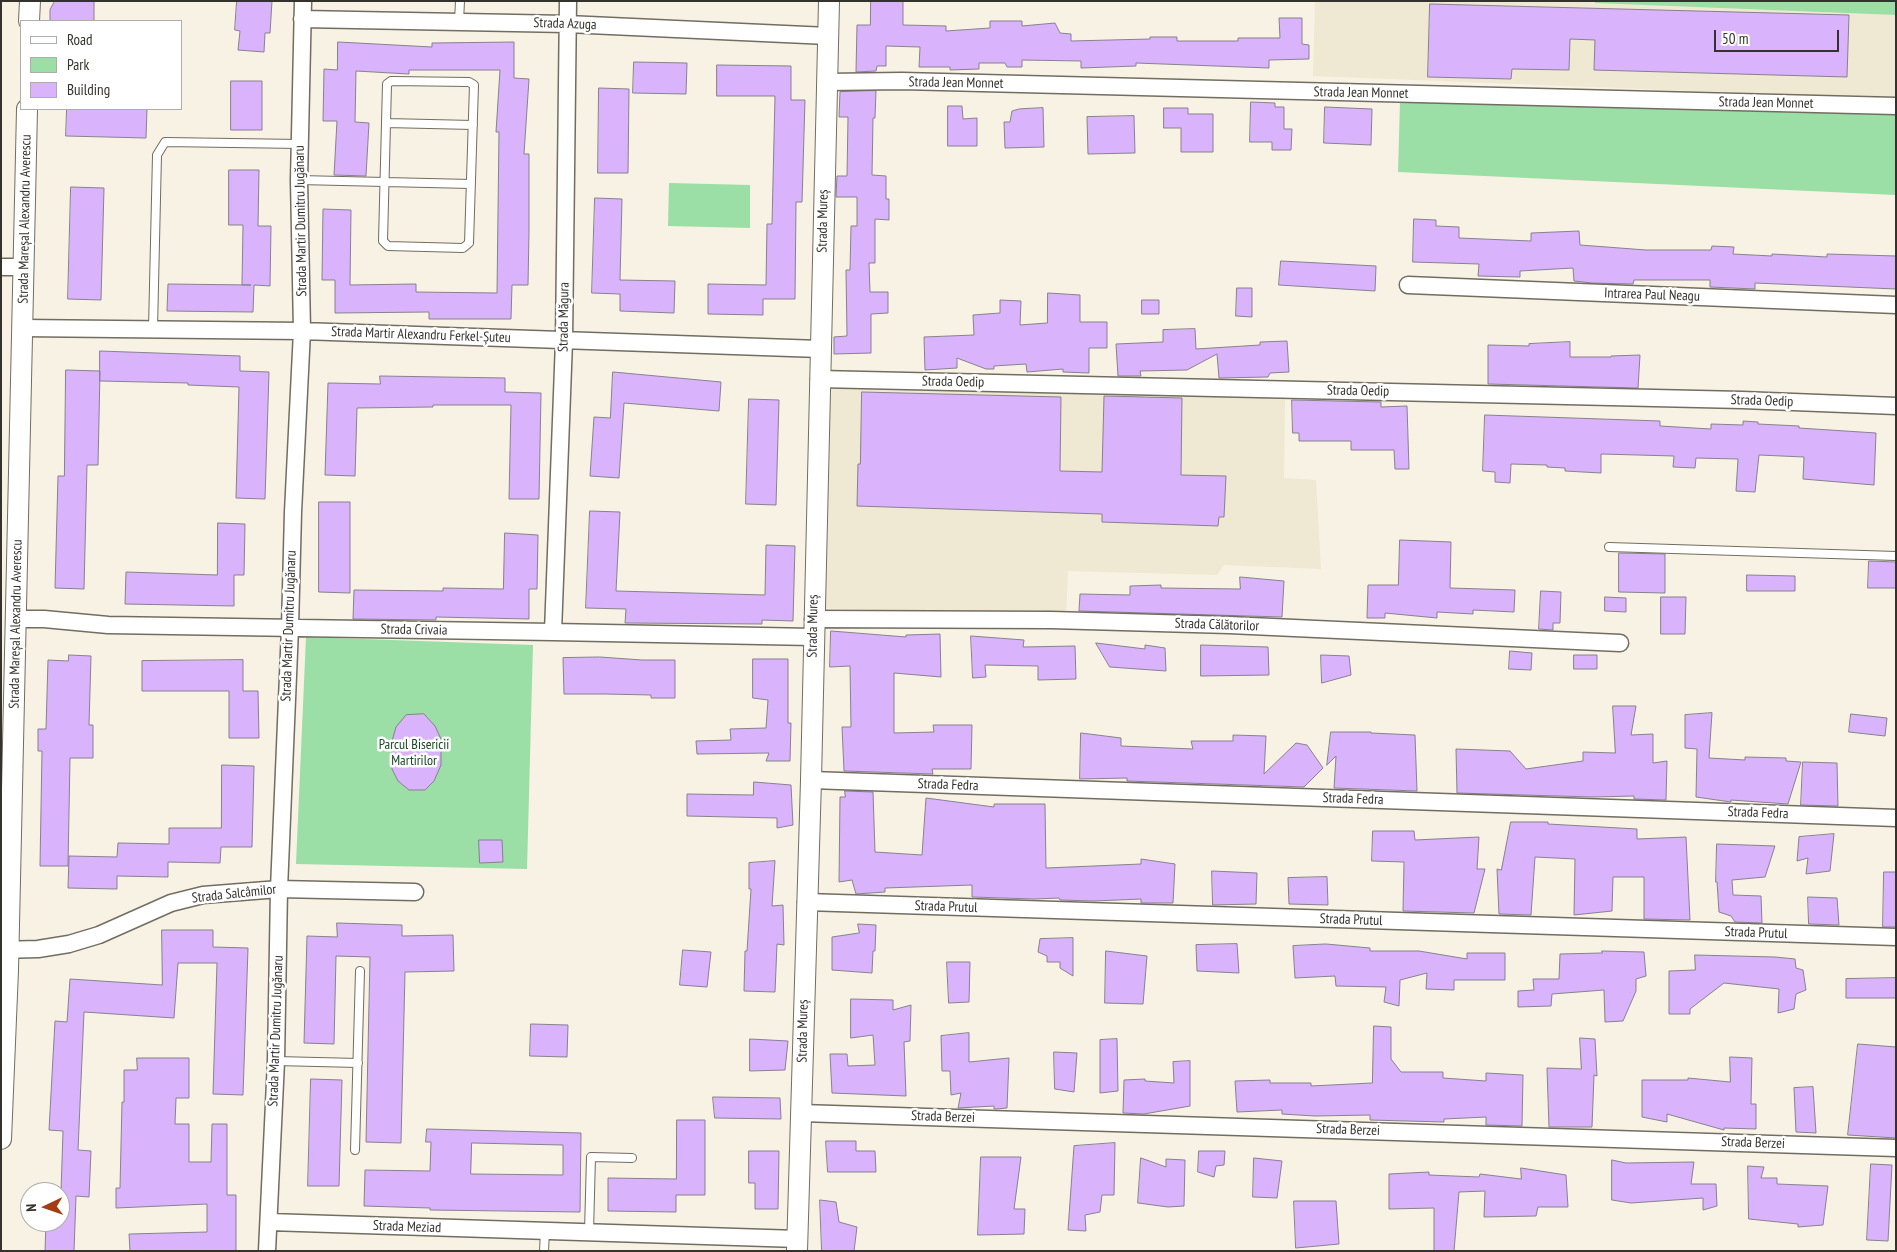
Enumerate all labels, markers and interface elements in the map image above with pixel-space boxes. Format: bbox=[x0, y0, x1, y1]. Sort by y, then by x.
street label: Strada Azuga bbox=[533, 15, 597, 33]
legend bbox=[20, 20, 182, 110]
scale bar bbox=[1717, 20, 1842, 52]
text: 50 m bbox=[1722, 29, 1748, 48]
text: Road bbox=[67, 30, 93, 49]
text: Park bbox=[67, 55, 89, 74]
street label: Strada Jean Monnet bbox=[909, 74, 1003, 92]
text: Building bbox=[67, 80, 110, 99]
street label: Strada Jean Monnet bbox=[1314, 84, 1408, 102]
street label: Strada Jean Monnet bbox=[1719, 94, 1813, 112]
street label: Strada Mareșal Alexandru Averescu bbox=[15, 134, 35, 304]
street label: Strada Martir Dumitru Jugănaru bbox=[291, 145, 311, 297]
street label: Strada Mureș bbox=[814, 189, 832, 253]
street label: Strada Măgura bbox=[555, 282, 573, 352]
street label: Intrarea Paul Neagu bbox=[1604, 285, 1700, 305]
street label: Strada Martir Alexandru Ferkel-Șuteu bbox=[331, 323, 511, 347]
street label: Strada Oedip bbox=[922, 373, 984, 391]
street label: Strada Oedip bbox=[1327, 382, 1389, 400]
street label: Strada Oedip bbox=[1730, 392, 1794, 410]
street label: Strada Mareșal Alexandru Averescu bbox=[6, 539, 26, 709]
street label: Strada Martir Dumitru Jugănaru bbox=[278, 550, 300, 702]
street label: Strada Mureș bbox=[804, 594, 822, 658]
street label: Strada Călătorilor bbox=[1174, 615, 1260, 635]
street label: Strada Crivaia bbox=[381, 621, 447, 639]
park label: Parcul Bisericii Martirilor bbox=[379, 737, 449, 770]
street label: Strada Fedra bbox=[917, 776, 979, 794]
street label: Strada Fedra bbox=[1322, 790, 1384, 808]
street label: Strada Fedra bbox=[1727, 804, 1789, 822]
street label: Strada Salcâmilor bbox=[191, 881, 277, 907]
street label: Strada Prutul bbox=[914, 898, 978, 916]
street label: Strada Prutul bbox=[1319, 911, 1383, 929]
street label: Strada Prutul bbox=[1724, 924, 1788, 942]
street label: Strada Martir Dumitru Jugănaru bbox=[265, 955, 287, 1107]
street label: Strada Mureș bbox=[794, 999, 812, 1063]
street label: Strada Berzei bbox=[911, 1107, 975, 1127]
street label: Strada Berzei bbox=[1316, 1120, 1380, 1140]
street label: Strada Berzei bbox=[1721, 1133, 1785, 1153]
north arrow bbox=[20, 1182, 70, 1232]
text: N bbox=[22, 1203, 40, 1212]
street label: Strada Meziad bbox=[373, 1217, 441, 1237]

